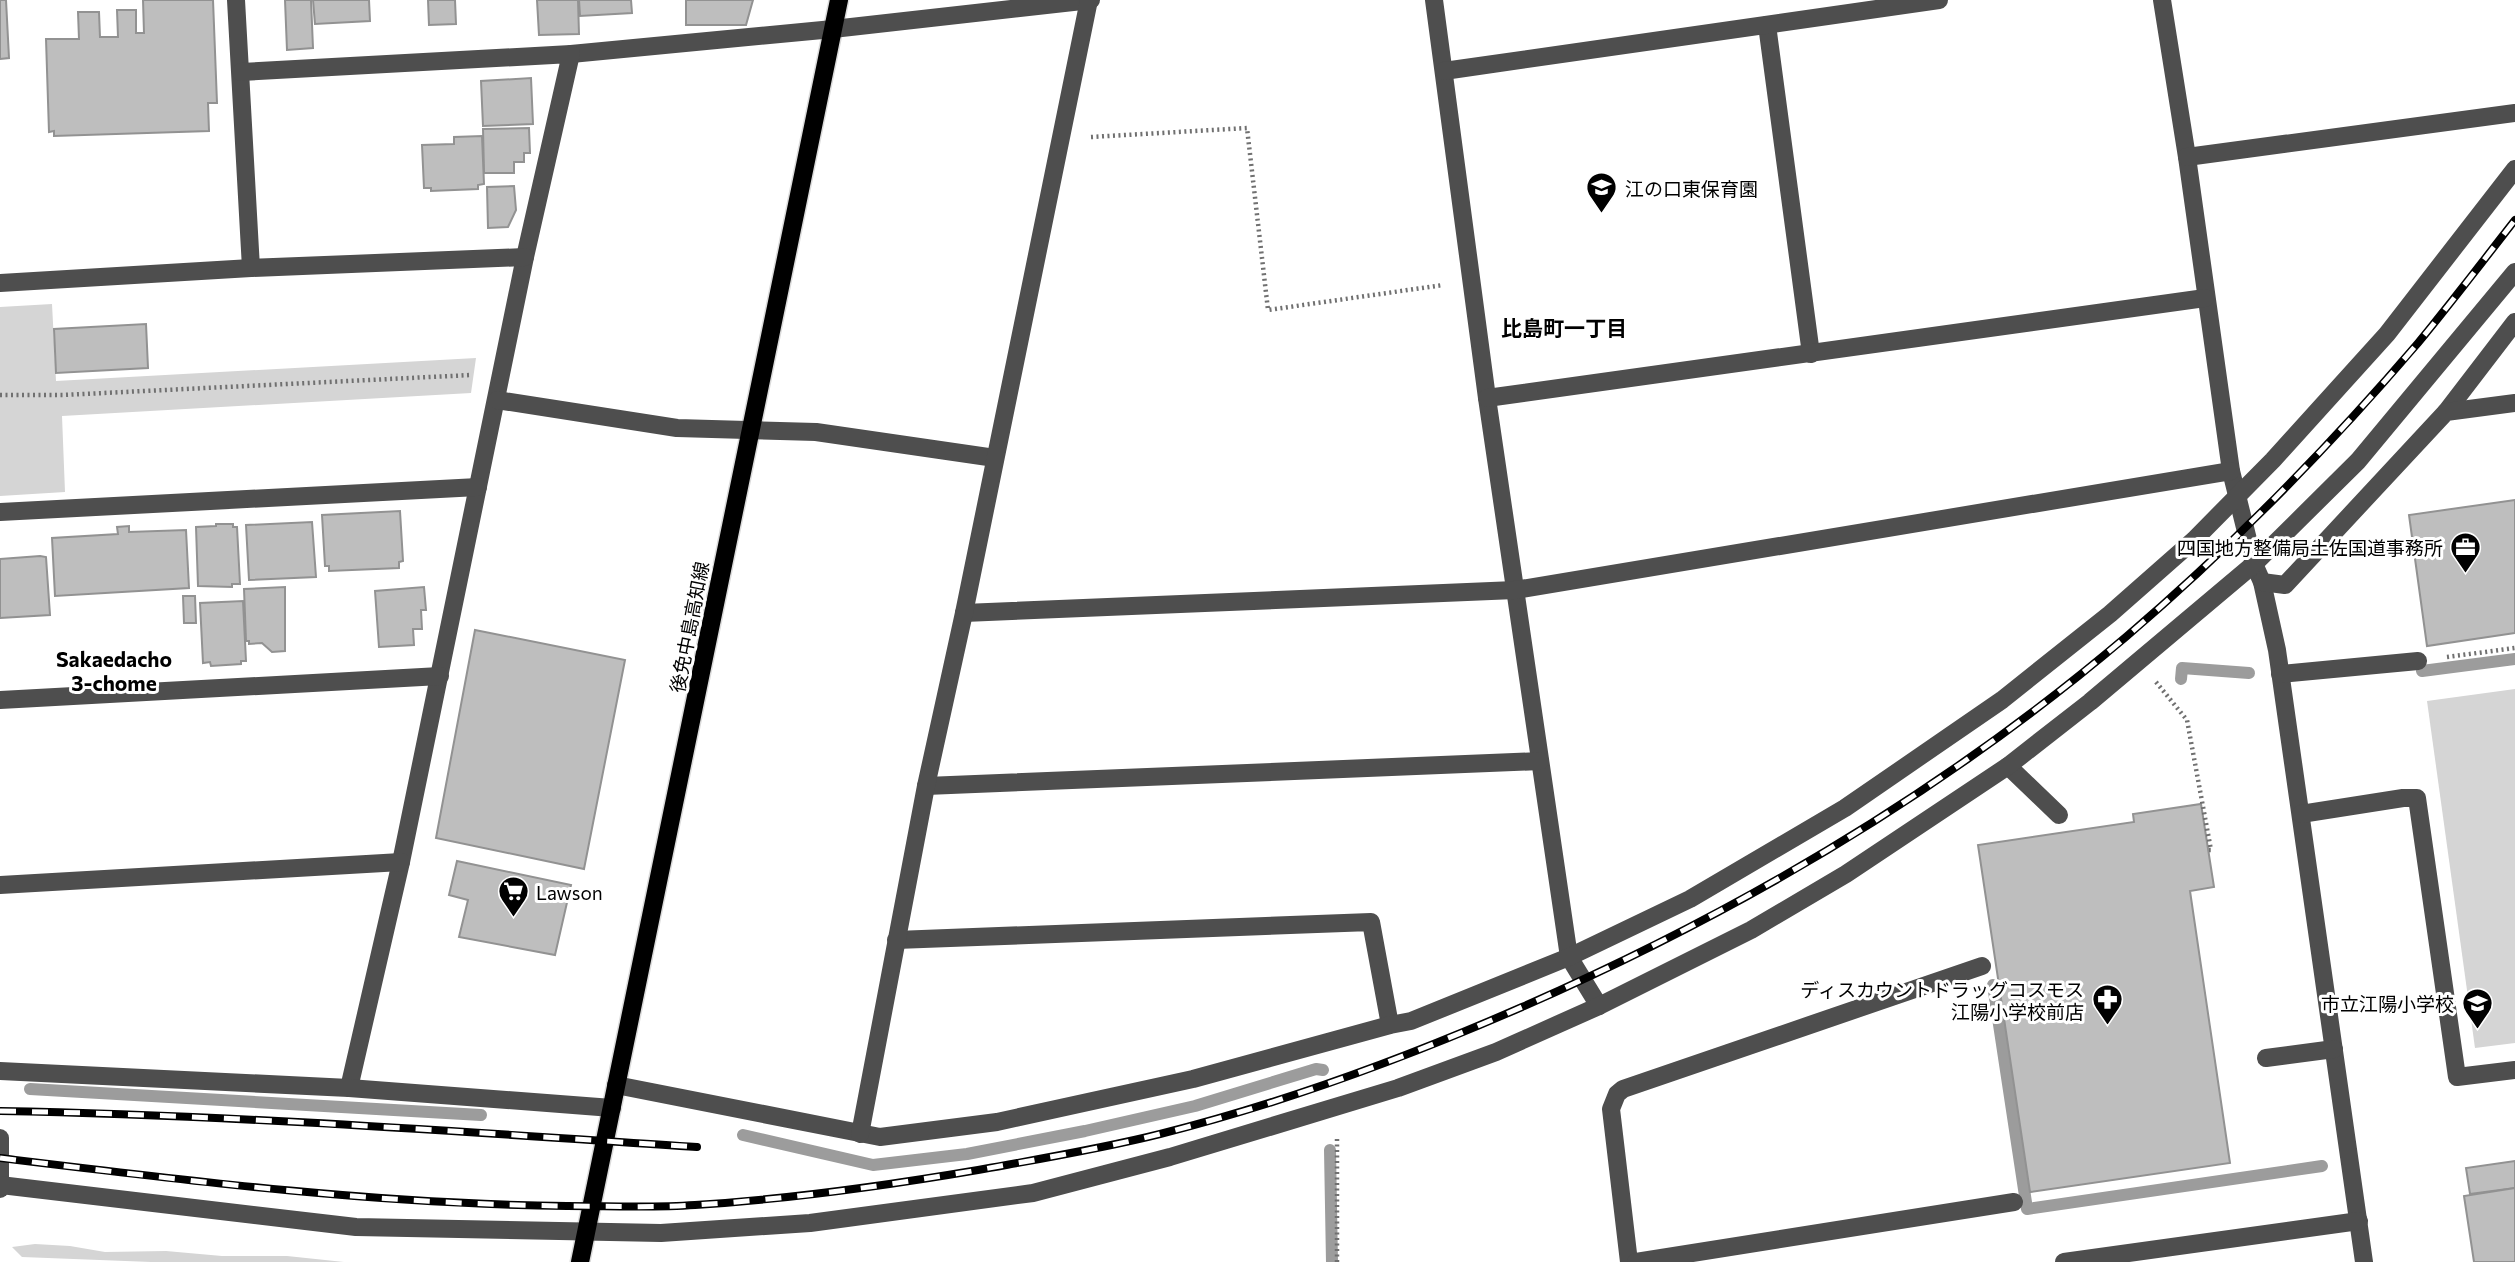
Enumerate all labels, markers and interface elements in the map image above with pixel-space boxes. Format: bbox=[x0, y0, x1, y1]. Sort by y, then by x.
school or university icon: 江の口東保育園 bbox=[1585, 171, 1619, 215]
place label: 江の口東保育園 bbox=[1625, 177, 1758, 200]
district label: 比島町一丁目 bbox=[1501, 315, 1627, 340]
office icon: 四国地方整備局土佐国道事務所 bbox=[2449, 530, 2483, 574]
place label: 四国地方整備局土佐国道事務所 bbox=[2177, 536, 2443, 559]
street label: 後免中島高知線 bbox=[665, 560, 713, 694]
district label: Sakaedacho 3-chome bbox=[56, 646, 172, 695]
supermarket icon: Lawson bbox=[496, 875, 530, 919]
place label: Lawson bbox=[536, 881, 603, 904]
place label: ディスカウントドラッグコスモス 江陽小学校前店 bbox=[1800, 978, 2084, 1023]
pharmacy icon: ディスカウントドラッグコスモス 江陽小学校前店 bbox=[2090, 983, 2124, 1027]
school or university icon: 市立江陽小学校 bbox=[2460, 986, 2494, 1030]
place label: 市立江陽小学校 bbox=[2321, 992, 2454, 1015]

